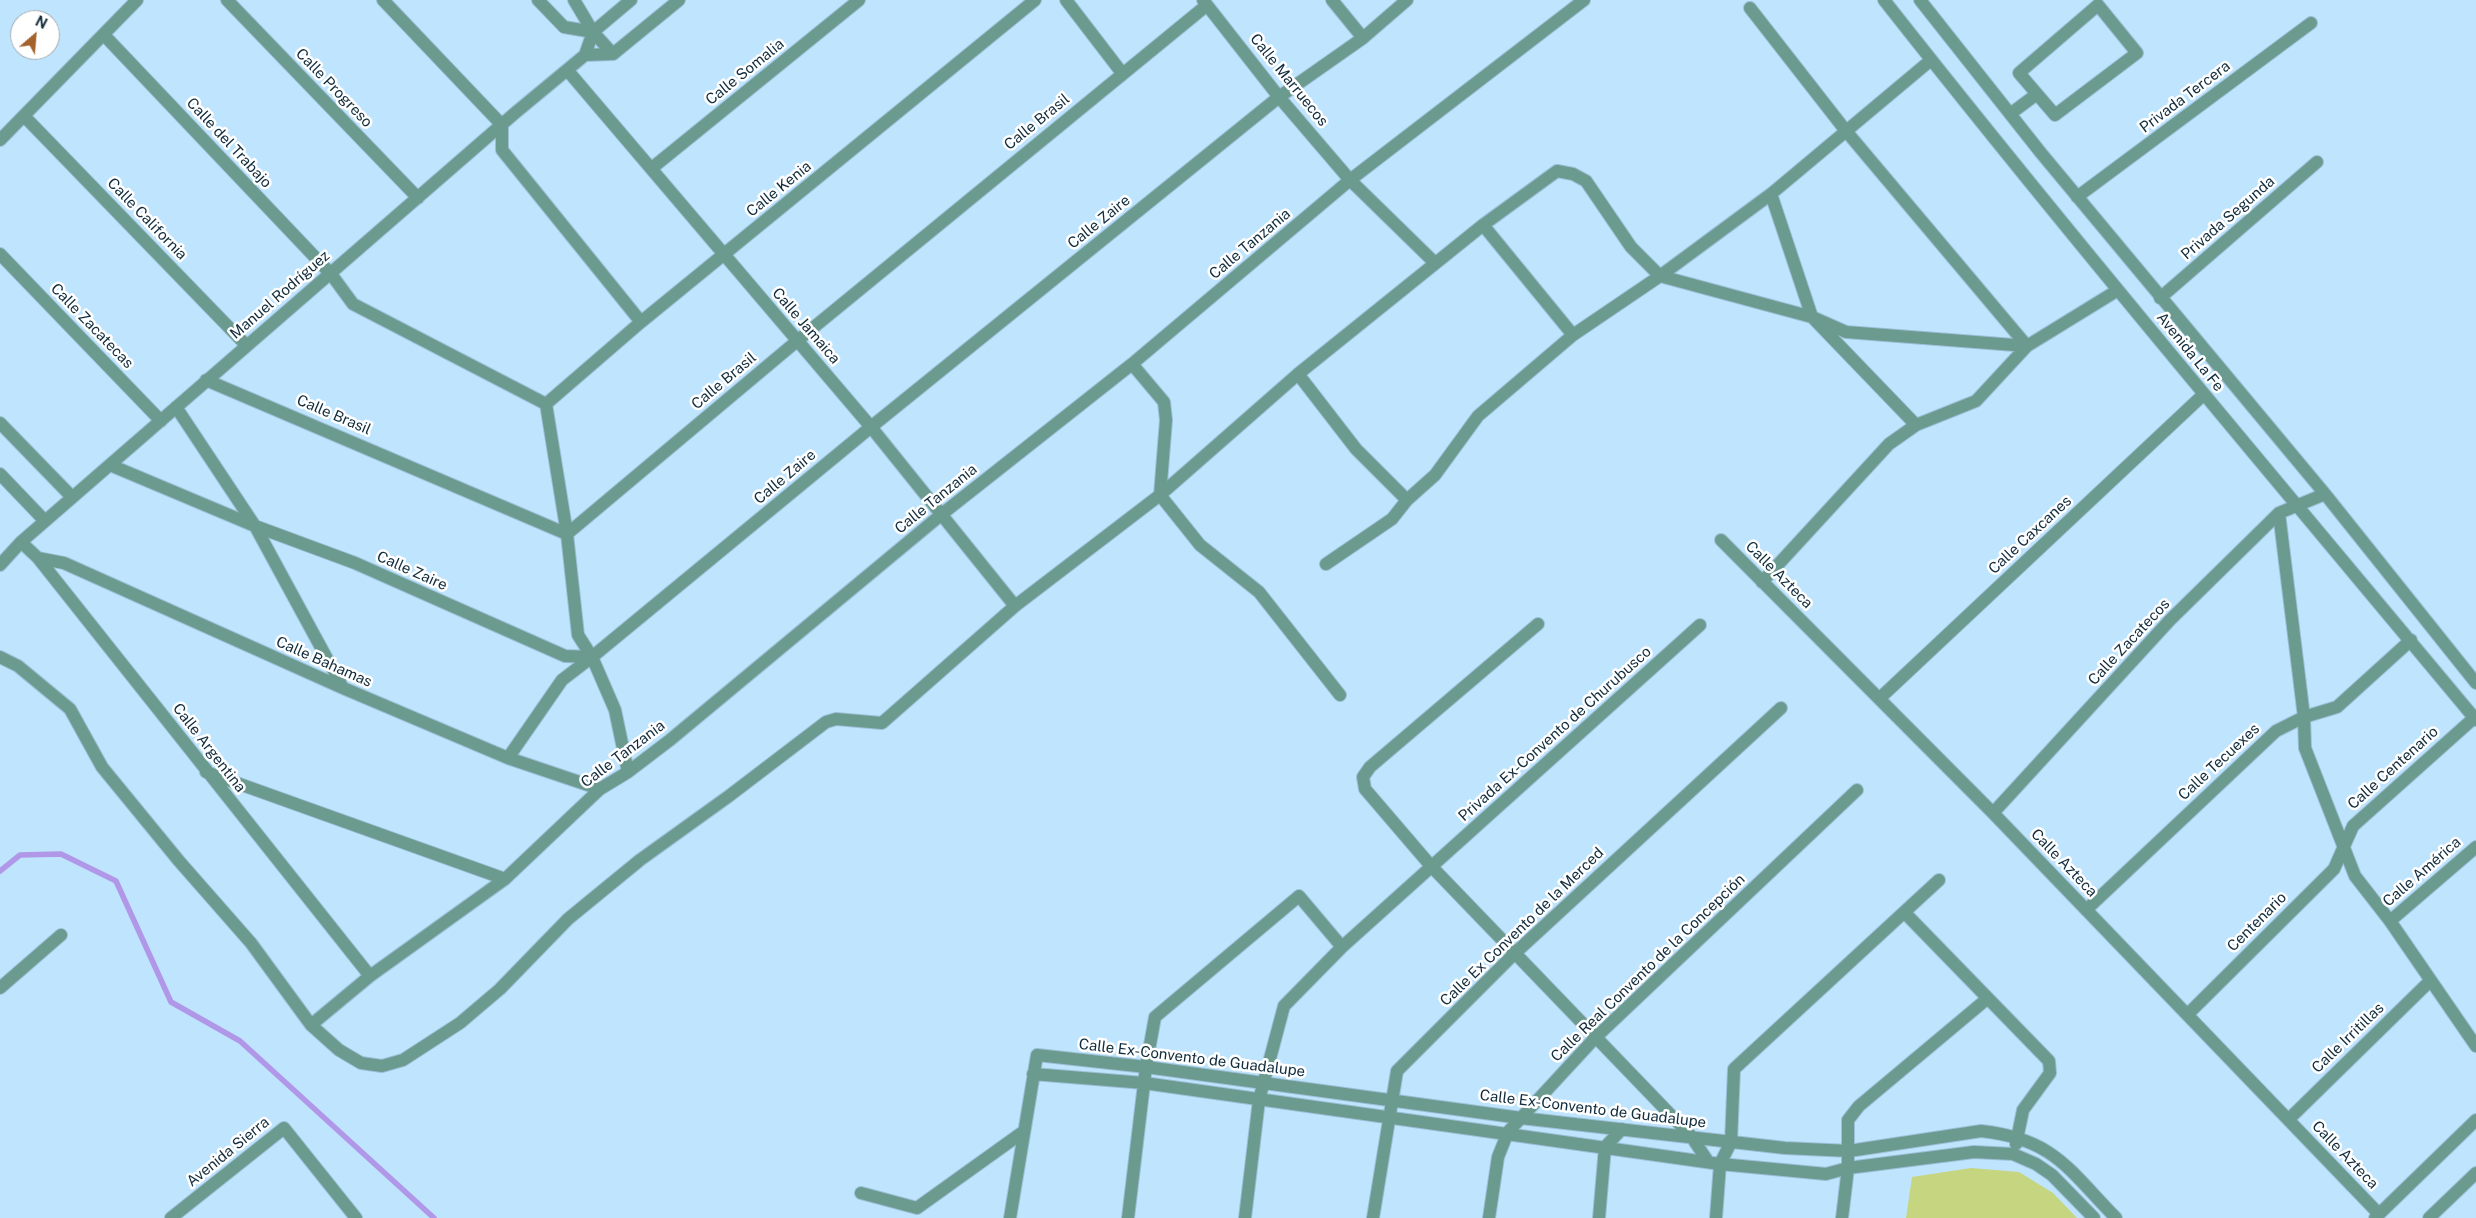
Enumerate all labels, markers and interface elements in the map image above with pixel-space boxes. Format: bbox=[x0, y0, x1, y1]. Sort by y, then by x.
north arrow bbox=[10, 10, 60, 60]
text: N bbox=[33, 13, 50, 32]
street label: Calle Marruecos bbox=[1246, 30, 1332, 130]
street label: Calle Somalia bbox=[702, 35, 788, 109]
street label: Calle Progreso bbox=[292, 45, 376, 131]
street label: Privada Tercera bbox=[2136, 57, 2234, 137]
street label: Calle Brasil bbox=[1001, 90, 1073, 154]
street label: Calle del Trabajo bbox=[183, 94, 275, 192]
street label: Calle Kenia bbox=[743, 157, 815, 221]
street label: Privada Segunda bbox=[2178, 172, 2278, 264]
street label: Calle California bbox=[103, 174, 191, 264]
street label: Calle Zaire bbox=[1064, 191, 1134, 253]
street label: Calle Tanzania bbox=[1206, 205, 1294, 283]
street label: Manuel Rodríguez bbox=[227, 247, 333, 343]
street label: Calle Zacatecas bbox=[47, 280, 137, 372]
street label: Calle Jamaica bbox=[768, 284, 844, 368]
street label: Avenida La Fe bbox=[2153, 309, 2227, 395]
street label: Calle Brasil bbox=[688, 349, 760, 413]
street label: Calle Brasil bbox=[294, 391, 374, 439]
street label: Calle Zaire bbox=[750, 446, 820, 508]
street label: Calle Tanzania bbox=[891, 460, 981, 538]
street label: Calle Caxcanes bbox=[1985, 492, 2075, 578]
street label: Calle Azteca bbox=[1742, 538, 1816, 612]
street label: Calle Zaire bbox=[374, 547, 450, 595]
street label: Calle Zacatecos bbox=[2084, 595, 2174, 689]
street label: Calle Bahamas bbox=[273, 633, 375, 691]
street label: Privada Ex-Convento de Churubusco bbox=[1455, 643, 1655, 825]
street label: Calle Argentina bbox=[169, 700, 249, 796]
street label: Calle Tanzania bbox=[578, 717, 668, 791]
street label: Calle Tecuexes bbox=[2175, 720, 2263, 804]
street label: Calle Centenario bbox=[2344, 723, 2442, 813]
street label: Calle Azteca bbox=[2027, 825, 2101, 901]
street label: Calle América bbox=[2379, 833, 2465, 911]
street label: Calle Ex Convento de la Merced bbox=[1437, 844, 1607, 1010]
street label: Calle Real Convento de la Concepción bbox=[1547, 870, 1749, 1066]
street label: Centenario bbox=[2224, 889, 2290, 955]
street label: Calle Irritillas bbox=[2308, 999, 2388, 1077]
street label: Calle Ex-Convento de Guadalupe bbox=[1078, 1035, 1306, 1081]
street label: Calle Ex-Convento de Guadalupe bbox=[1479, 1086, 1707, 1132]
street label: Avenida Sierra bbox=[183, 1113, 273, 1191]
street label: Calle Azteca bbox=[2308, 1117, 2382, 1193]

